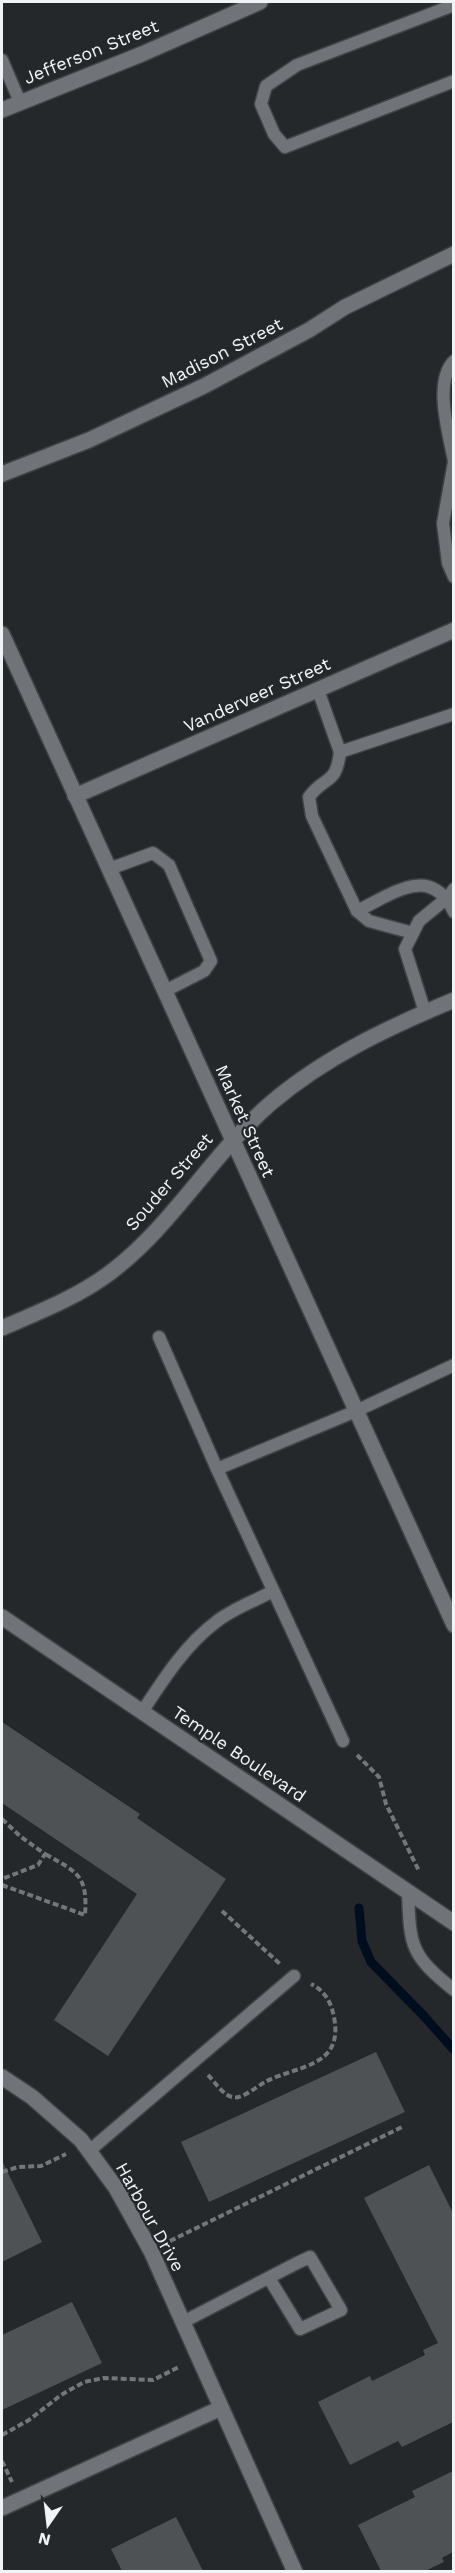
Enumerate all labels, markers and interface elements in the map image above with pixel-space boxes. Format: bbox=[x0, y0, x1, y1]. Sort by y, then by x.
street label: Jefferson Street bbox=[20, 15, 162, 88]
street label: Madison Street bbox=[158, 313, 286, 392]
street label: Vanderveer Street bbox=[180, 653, 334, 736]
street label: Market Street bbox=[211, 1061, 280, 1181]
street label: Souder Street bbox=[121, 1128, 217, 1235]
street label: Temple Boulevard bbox=[168, 1701, 310, 1806]
street label: Harbour Drive bbox=[112, 2158, 189, 2275]
north arrow bbox=[18, 2495, 78, 2555]
text: N bbox=[36, 2528, 53, 2550]

